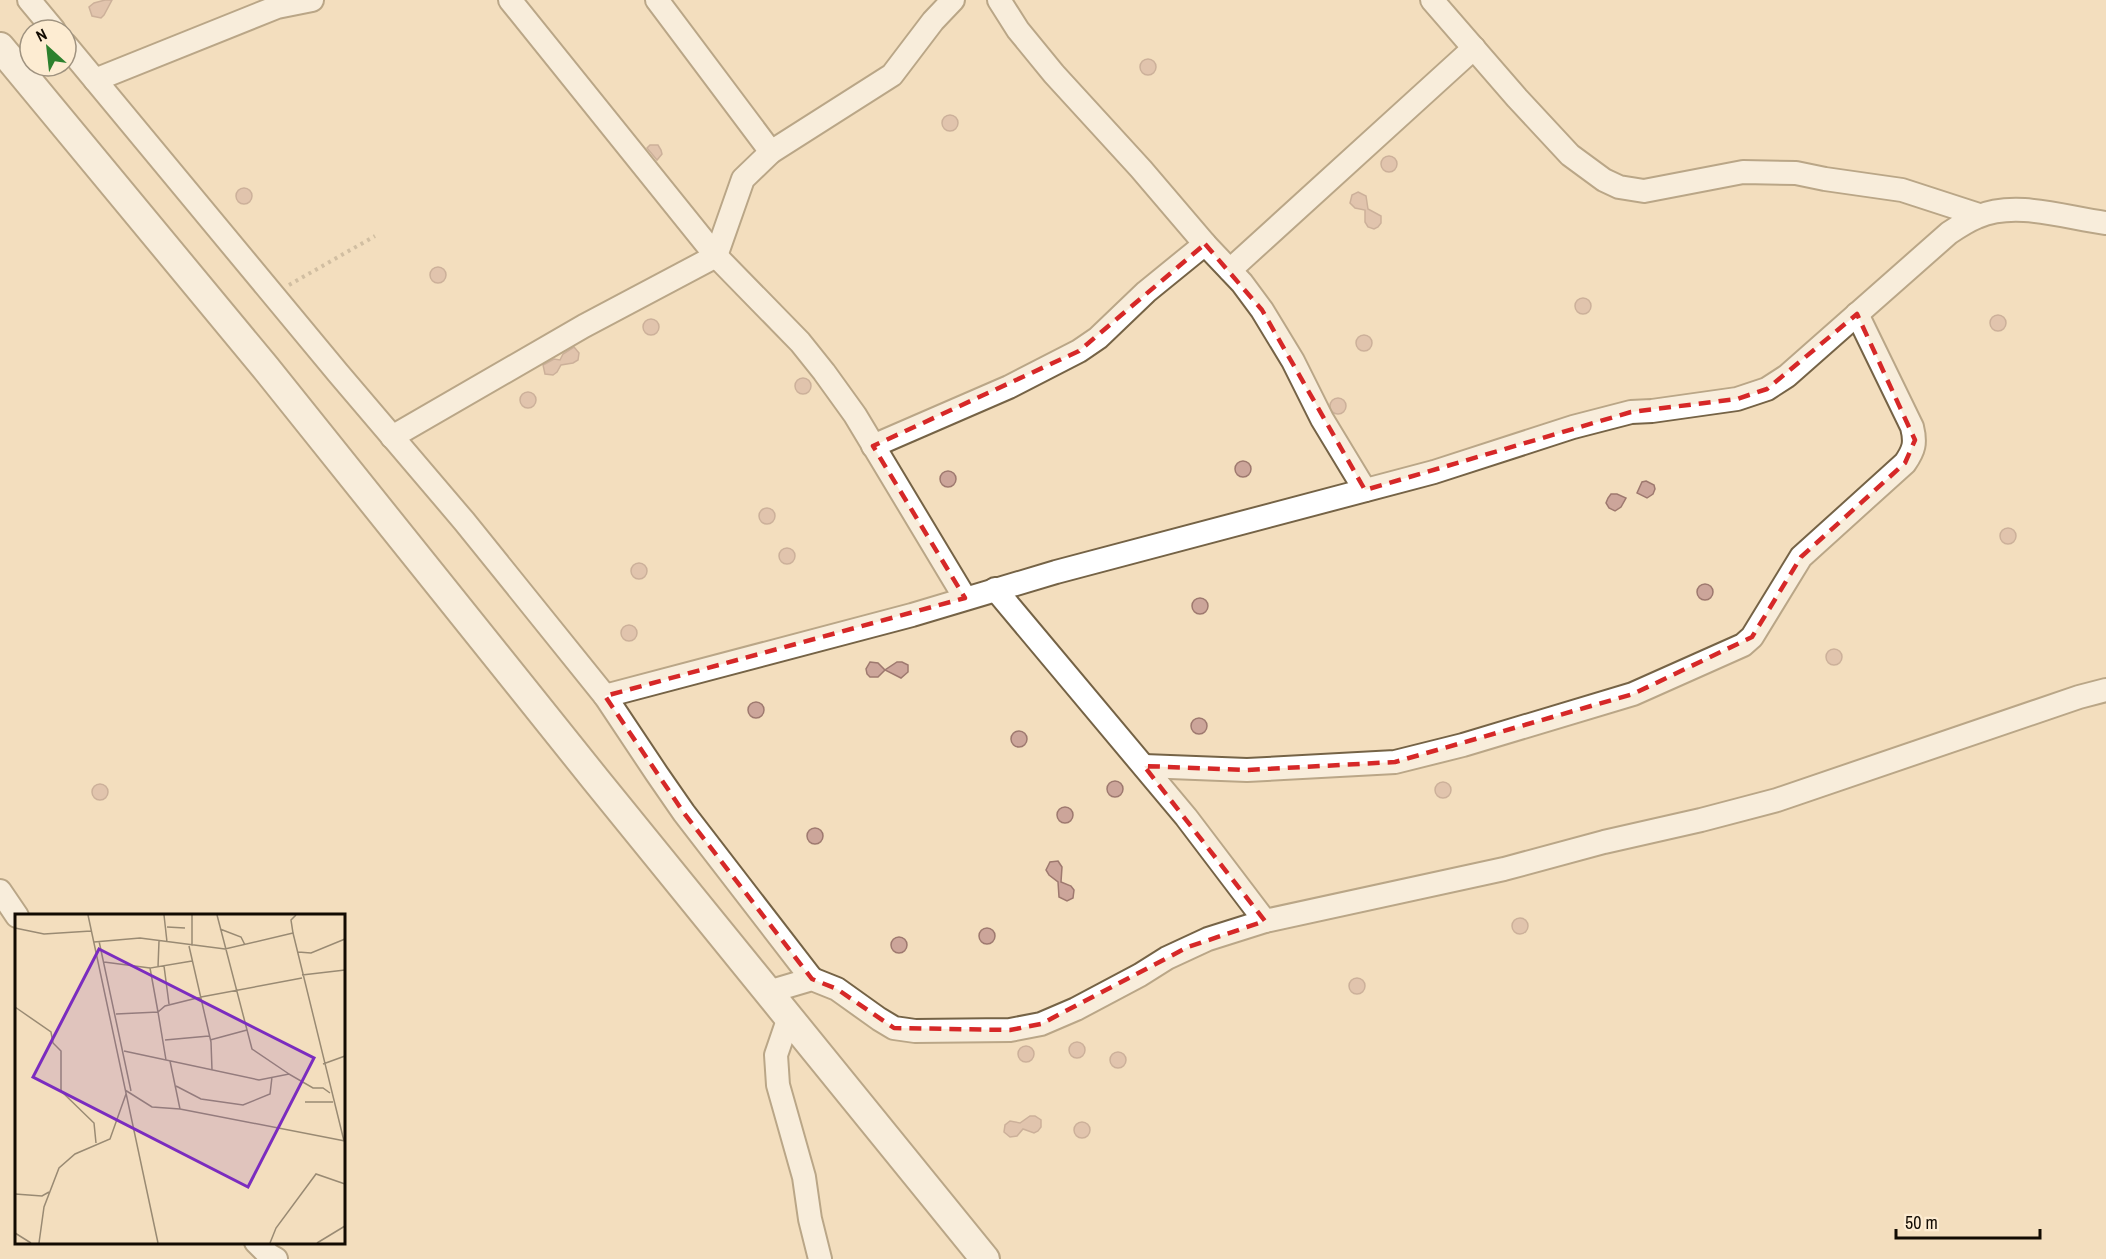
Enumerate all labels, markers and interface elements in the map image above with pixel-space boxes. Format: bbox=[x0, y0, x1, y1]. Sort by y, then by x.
north arrow bbox=[18, 18, 78, 78]
text: N bbox=[32, 23, 50, 47]
inset map bbox=[15, 914, 345, 1244]
scale bar bbox=[1896, 1202, 2040, 1240]
text: 50 m bbox=[1905, 1210, 1938, 1235]

